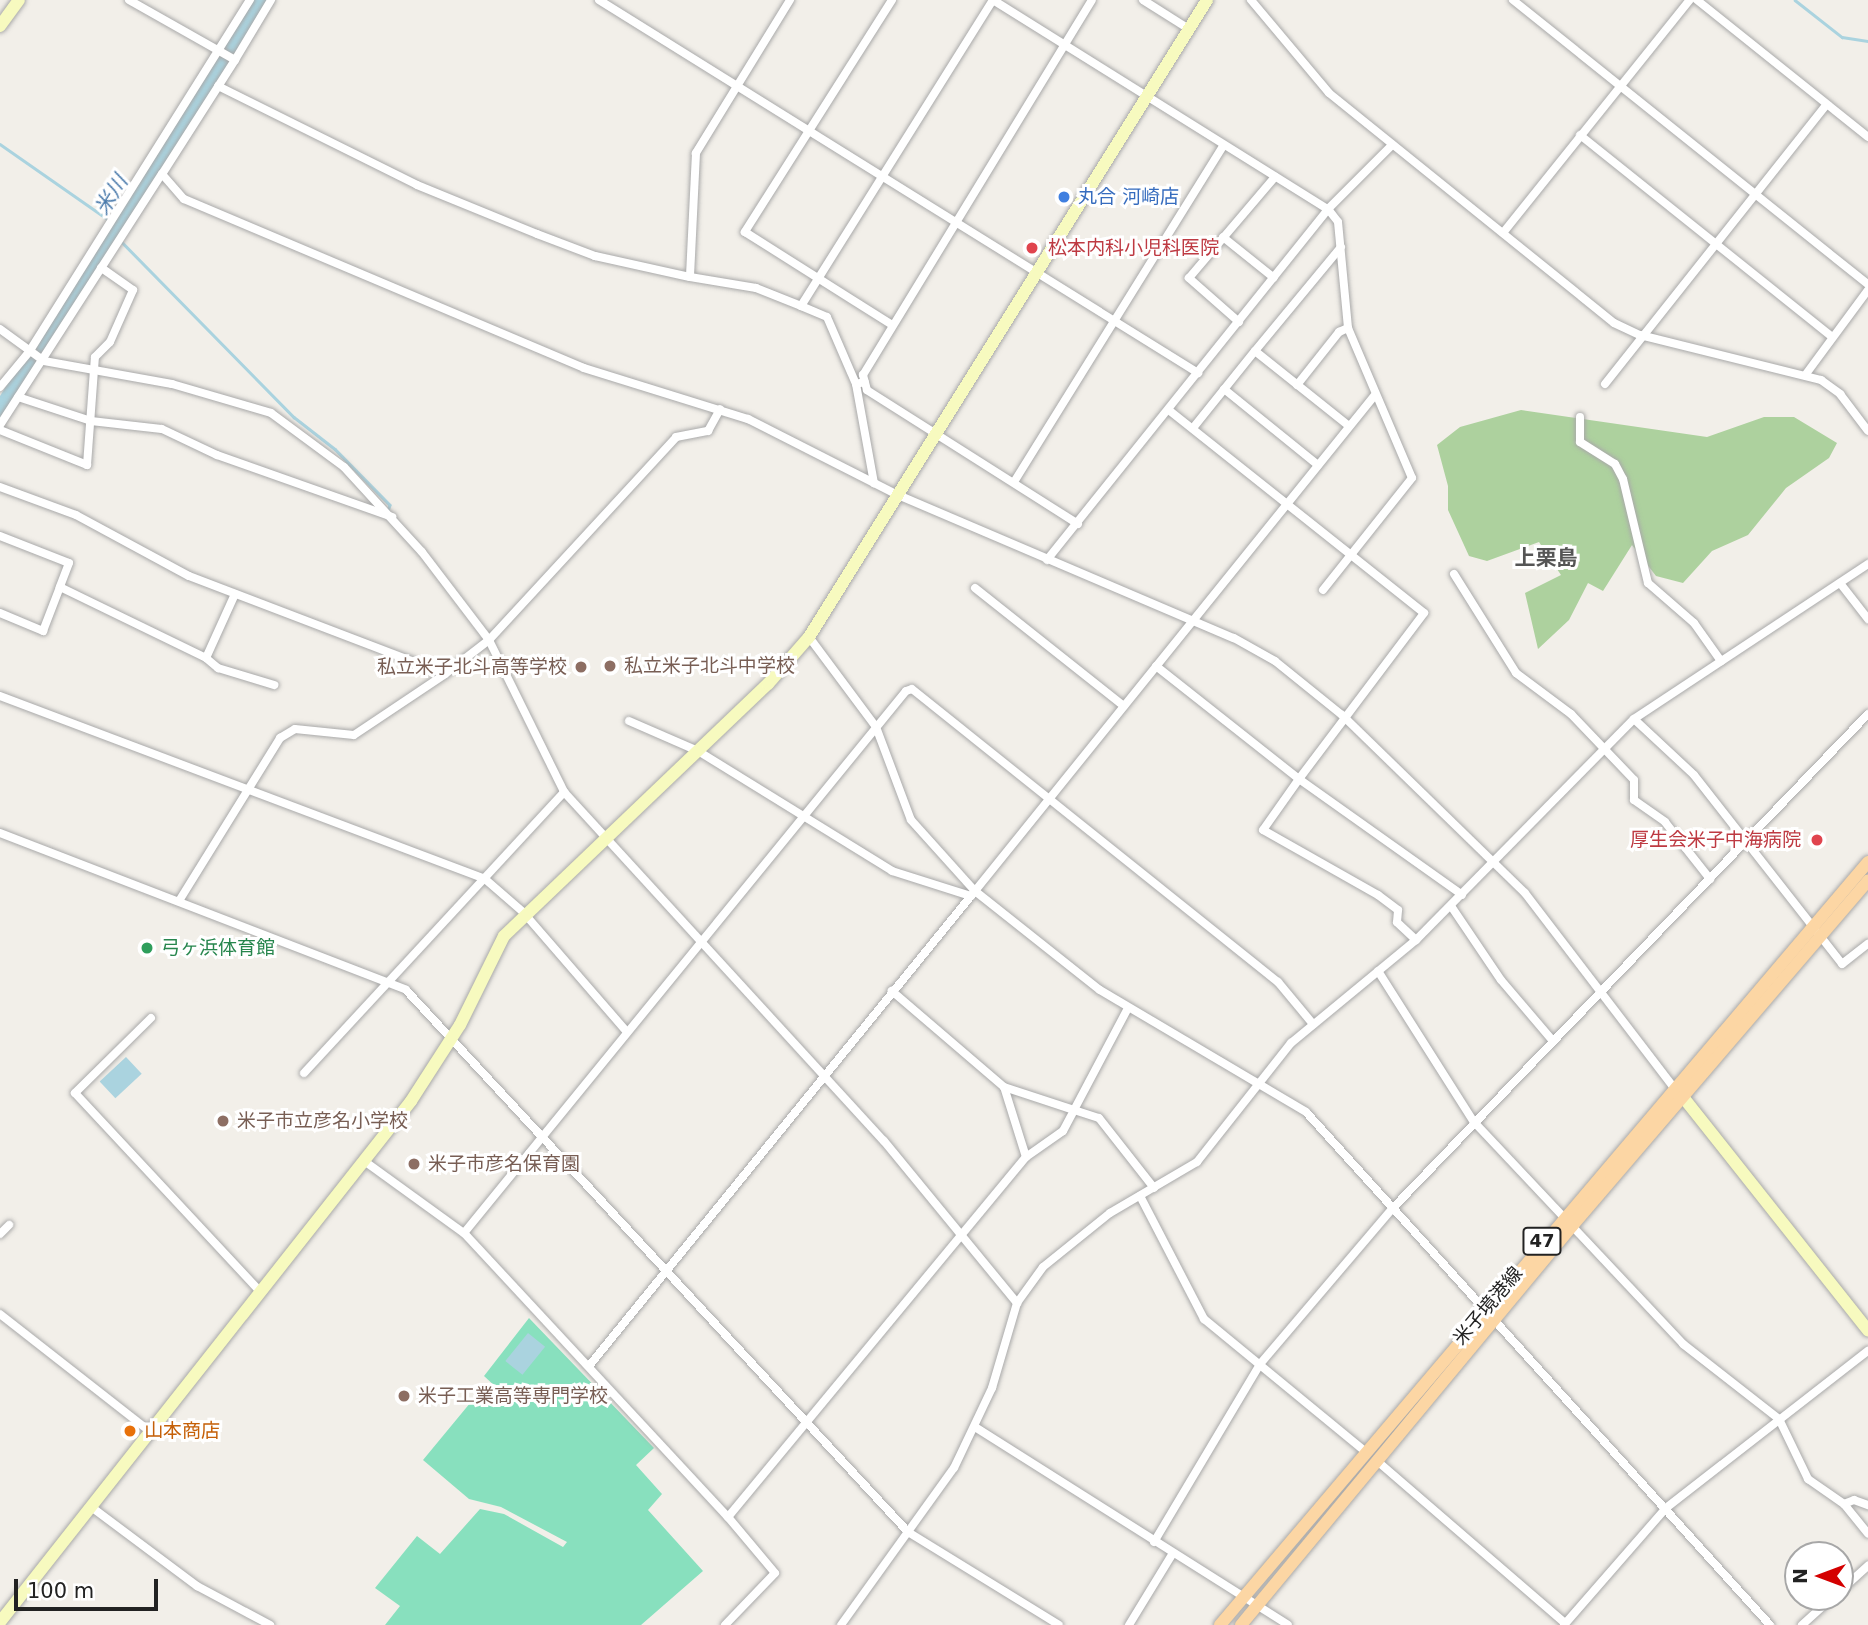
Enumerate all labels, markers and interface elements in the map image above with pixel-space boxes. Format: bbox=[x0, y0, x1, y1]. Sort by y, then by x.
water label: 米川 bbox=[89, 171, 133, 219]
place label: 丸合 河崎店 bbox=[1078, 186, 1179, 208]
marker: 丸合 河崎店 bbox=[1056, 189, 1072, 205]
place label: 松本内科小児科医院 bbox=[1048, 237, 1219, 259]
marker: 松本内科小児科医院 bbox=[1022, 238, 1042, 258]
district label: 上栗島 bbox=[1515, 545, 1577, 571]
place label: 私立米子北斗中学校 bbox=[624, 655, 795, 677]
place label: 私立米子北斗高等学校 bbox=[377, 656, 567, 678]
marker: 私立米子北斗中学校 bbox=[602, 658, 618, 674]
marker: 私立米子北斗高等学校 bbox=[573, 659, 589, 675]
place label: 厚生会米子中海病院 bbox=[1630, 829, 1801, 851]
marker: 厚生会米子中海病院 bbox=[1807, 830, 1827, 850]
place label: 弓ヶ浜体育館 bbox=[161, 937, 275, 959]
marker: 弓ヶ浜体育館 bbox=[139, 940, 155, 956]
place label: 米子市立彦名小学校 bbox=[237, 1110, 408, 1132]
marker: 米子市立彦名小学校 bbox=[215, 1113, 231, 1129]
place label: 米子市彦名保育園 bbox=[428, 1153, 580, 1175]
marker: 米子市彦名保育園 bbox=[406, 1156, 422, 1172]
road number: 47 bbox=[1521, 1226, 1563, 1256]
street label: 米子境港線 bbox=[1449, 1262, 1527, 1350]
place label: 米子工業高等専門学校 bbox=[418, 1385, 608, 1407]
marker: 米子工業高等専門学校 bbox=[396, 1388, 412, 1404]
place label: 山本商店 bbox=[144, 1420, 220, 1442]
marker: 山本商店 bbox=[122, 1423, 138, 1439]
north arrow bbox=[1784, 1541, 1854, 1611]
scale bar bbox=[18, 1566, 161, 1610]
text: N bbox=[1789, 1568, 1811, 1584]
text: 100 m bbox=[27, 1579, 94, 1603]

